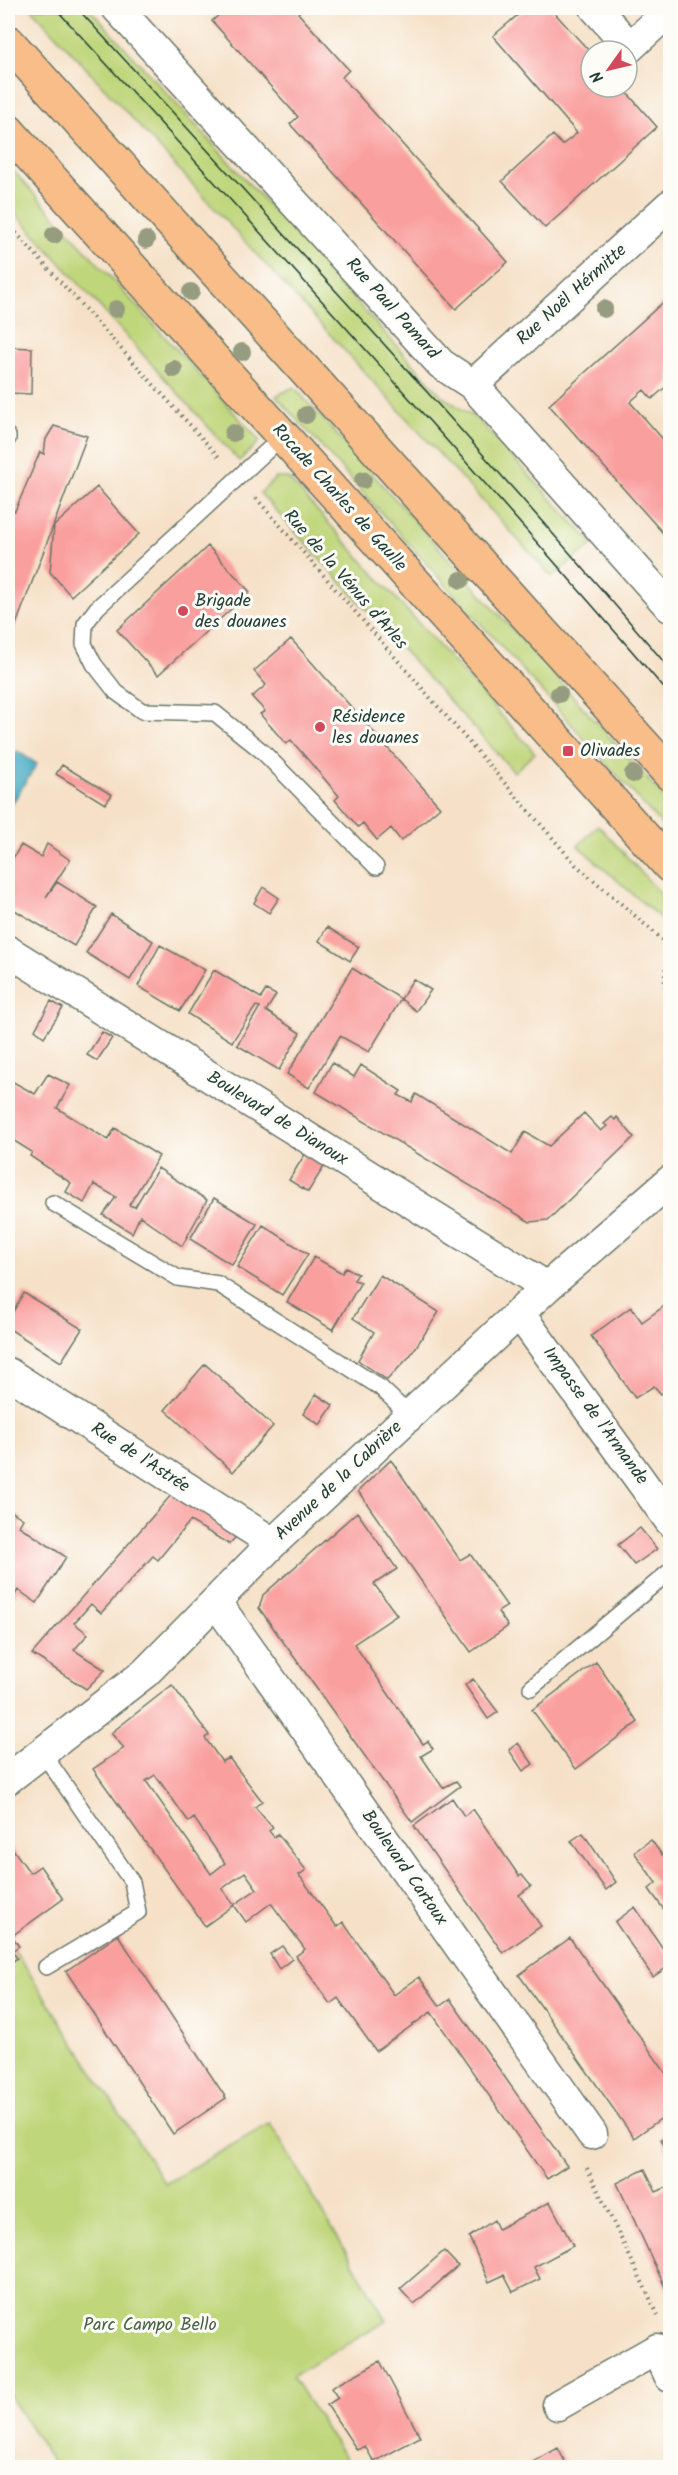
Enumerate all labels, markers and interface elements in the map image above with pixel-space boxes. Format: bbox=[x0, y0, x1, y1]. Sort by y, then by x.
north arrow bbox=[579, 39, 639, 99]
text: N bbox=[585, 65, 611, 88]
street label: Rue Noël Hérmitte bbox=[510, 237, 634, 353]
street label: Rue Paul Pamard bbox=[338, 251, 447, 367]
street label: Rocade Charles de Gaulle bbox=[264, 417, 414, 579]
street label: Rue de la Vénus d'Arles bbox=[276, 503, 415, 657]
place label: Brigade des douanes bbox=[195, 587, 287, 637]
marker: Brigade des douanes bbox=[176, 604, 190, 618]
place label: Résidence les douanes bbox=[332, 703, 419, 753]
marker: Résidence les douanes bbox=[313, 720, 327, 734]
place label: Olivades bbox=[580, 737, 641, 766]
marker: Olivades bbox=[561, 744, 575, 758]
street label: Boulevard de Dianoux bbox=[201, 1064, 354, 1174]
street label: Impasse de l'Armande bbox=[535, 1341, 655, 1491]
street label: Avenue de la Cabrière bbox=[269, 1414, 409, 1548]
street label: Rue de l'Astrée bbox=[85, 1415, 195, 1501]
street label: Boulevard Cartoux bbox=[353, 1804, 455, 1932]
park label: Parc Campo Bello bbox=[83, 2311, 217, 2340]

